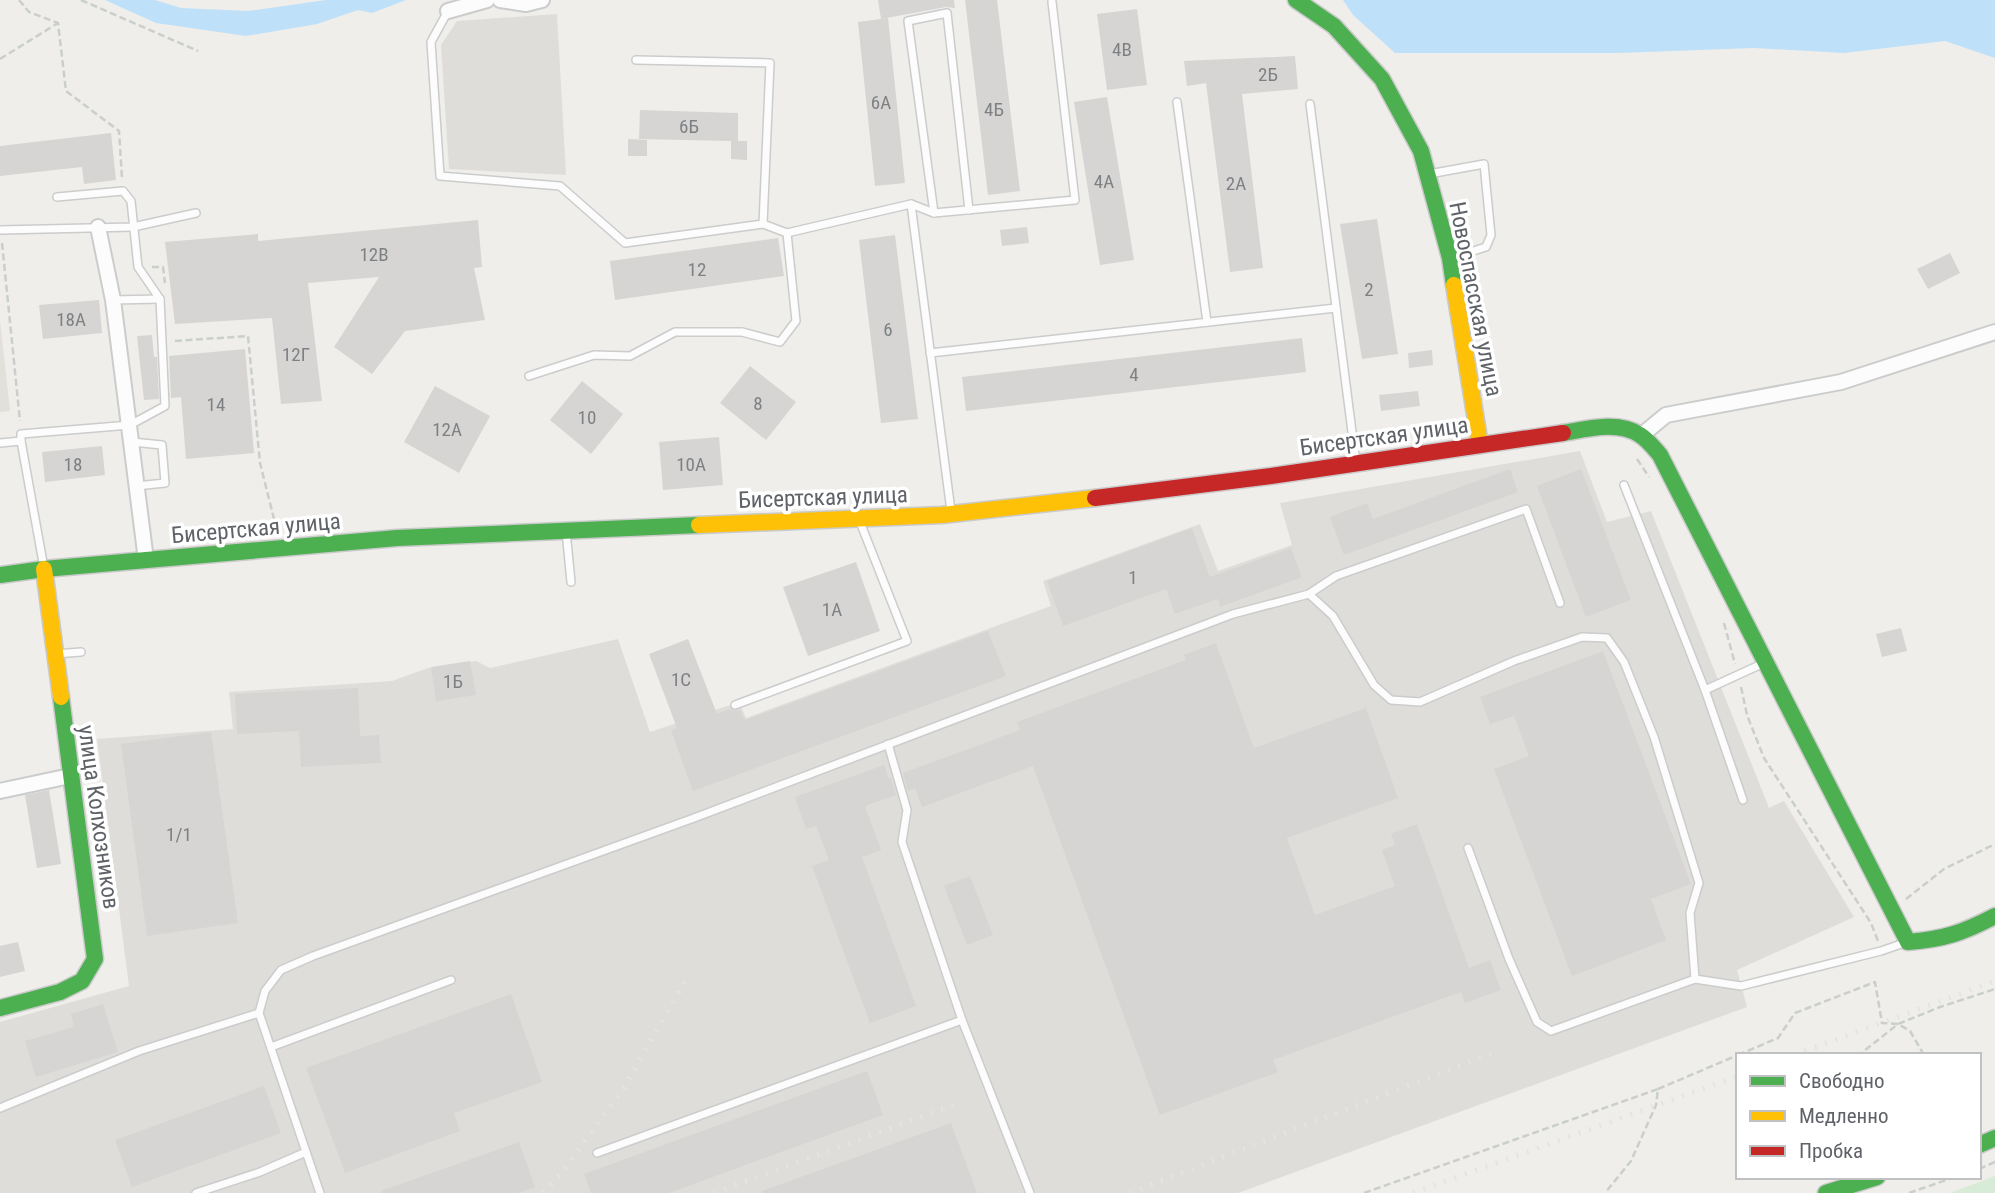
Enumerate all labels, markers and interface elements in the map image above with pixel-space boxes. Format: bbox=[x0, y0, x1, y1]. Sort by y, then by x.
house number: 4В bbox=[1112, 38, 1132, 61]
house number: 2Б bbox=[1258, 63, 1278, 86]
house number: 6А bbox=[871, 91, 891, 114]
house number: 4Б bbox=[984, 98, 1004, 121]
house number: 6Б bbox=[679, 115, 699, 138]
house number: 4А bbox=[1094, 170, 1114, 193]
house number: 2А bbox=[1226, 172, 1246, 195]
street label: Новоспасская улица bbox=[1443, 200, 1508, 399]
house number: 12В bbox=[359, 243, 389, 266]
house number: 12 bbox=[688, 258, 706, 281]
house number: 2 bbox=[1364, 278, 1374, 301]
house number: 18А bbox=[56, 308, 86, 331]
house number: 6 bbox=[883, 318, 893, 341]
house number: 12Г bbox=[282, 343, 310, 366]
house number: 4 bbox=[1129, 363, 1139, 386]
house number: 8 bbox=[753, 392, 763, 415]
house number: 14 bbox=[207, 393, 225, 416]
house number: 10 bbox=[578, 406, 596, 429]
street label: Бисертская улица bbox=[1298, 411, 1470, 462]
house number: 12А bbox=[432, 418, 462, 441]
house number: 18 bbox=[64, 453, 82, 476]
house number: 10А bbox=[676, 453, 706, 476]
street label: Бисертская улица bbox=[738, 481, 908, 514]
street label: Бисертская улица bbox=[170, 508, 342, 549]
house number: 1 bbox=[1128, 566, 1138, 589]
house number: 1А bbox=[822, 598, 842, 621]
house number: 1С bbox=[671, 668, 691, 691]
house number: 1Б bbox=[443, 670, 463, 693]
street label: улица Колхозников bbox=[72, 723, 125, 911]
house number: 1/1 bbox=[166, 823, 192, 846]
legend bbox=[1736, 1053, 1981, 1179]
text: Свободно bbox=[1799, 1069, 1885, 1093]
text: Медленно bbox=[1799, 1104, 1888, 1128]
text: Пробка bbox=[1799, 1139, 1863, 1163]

